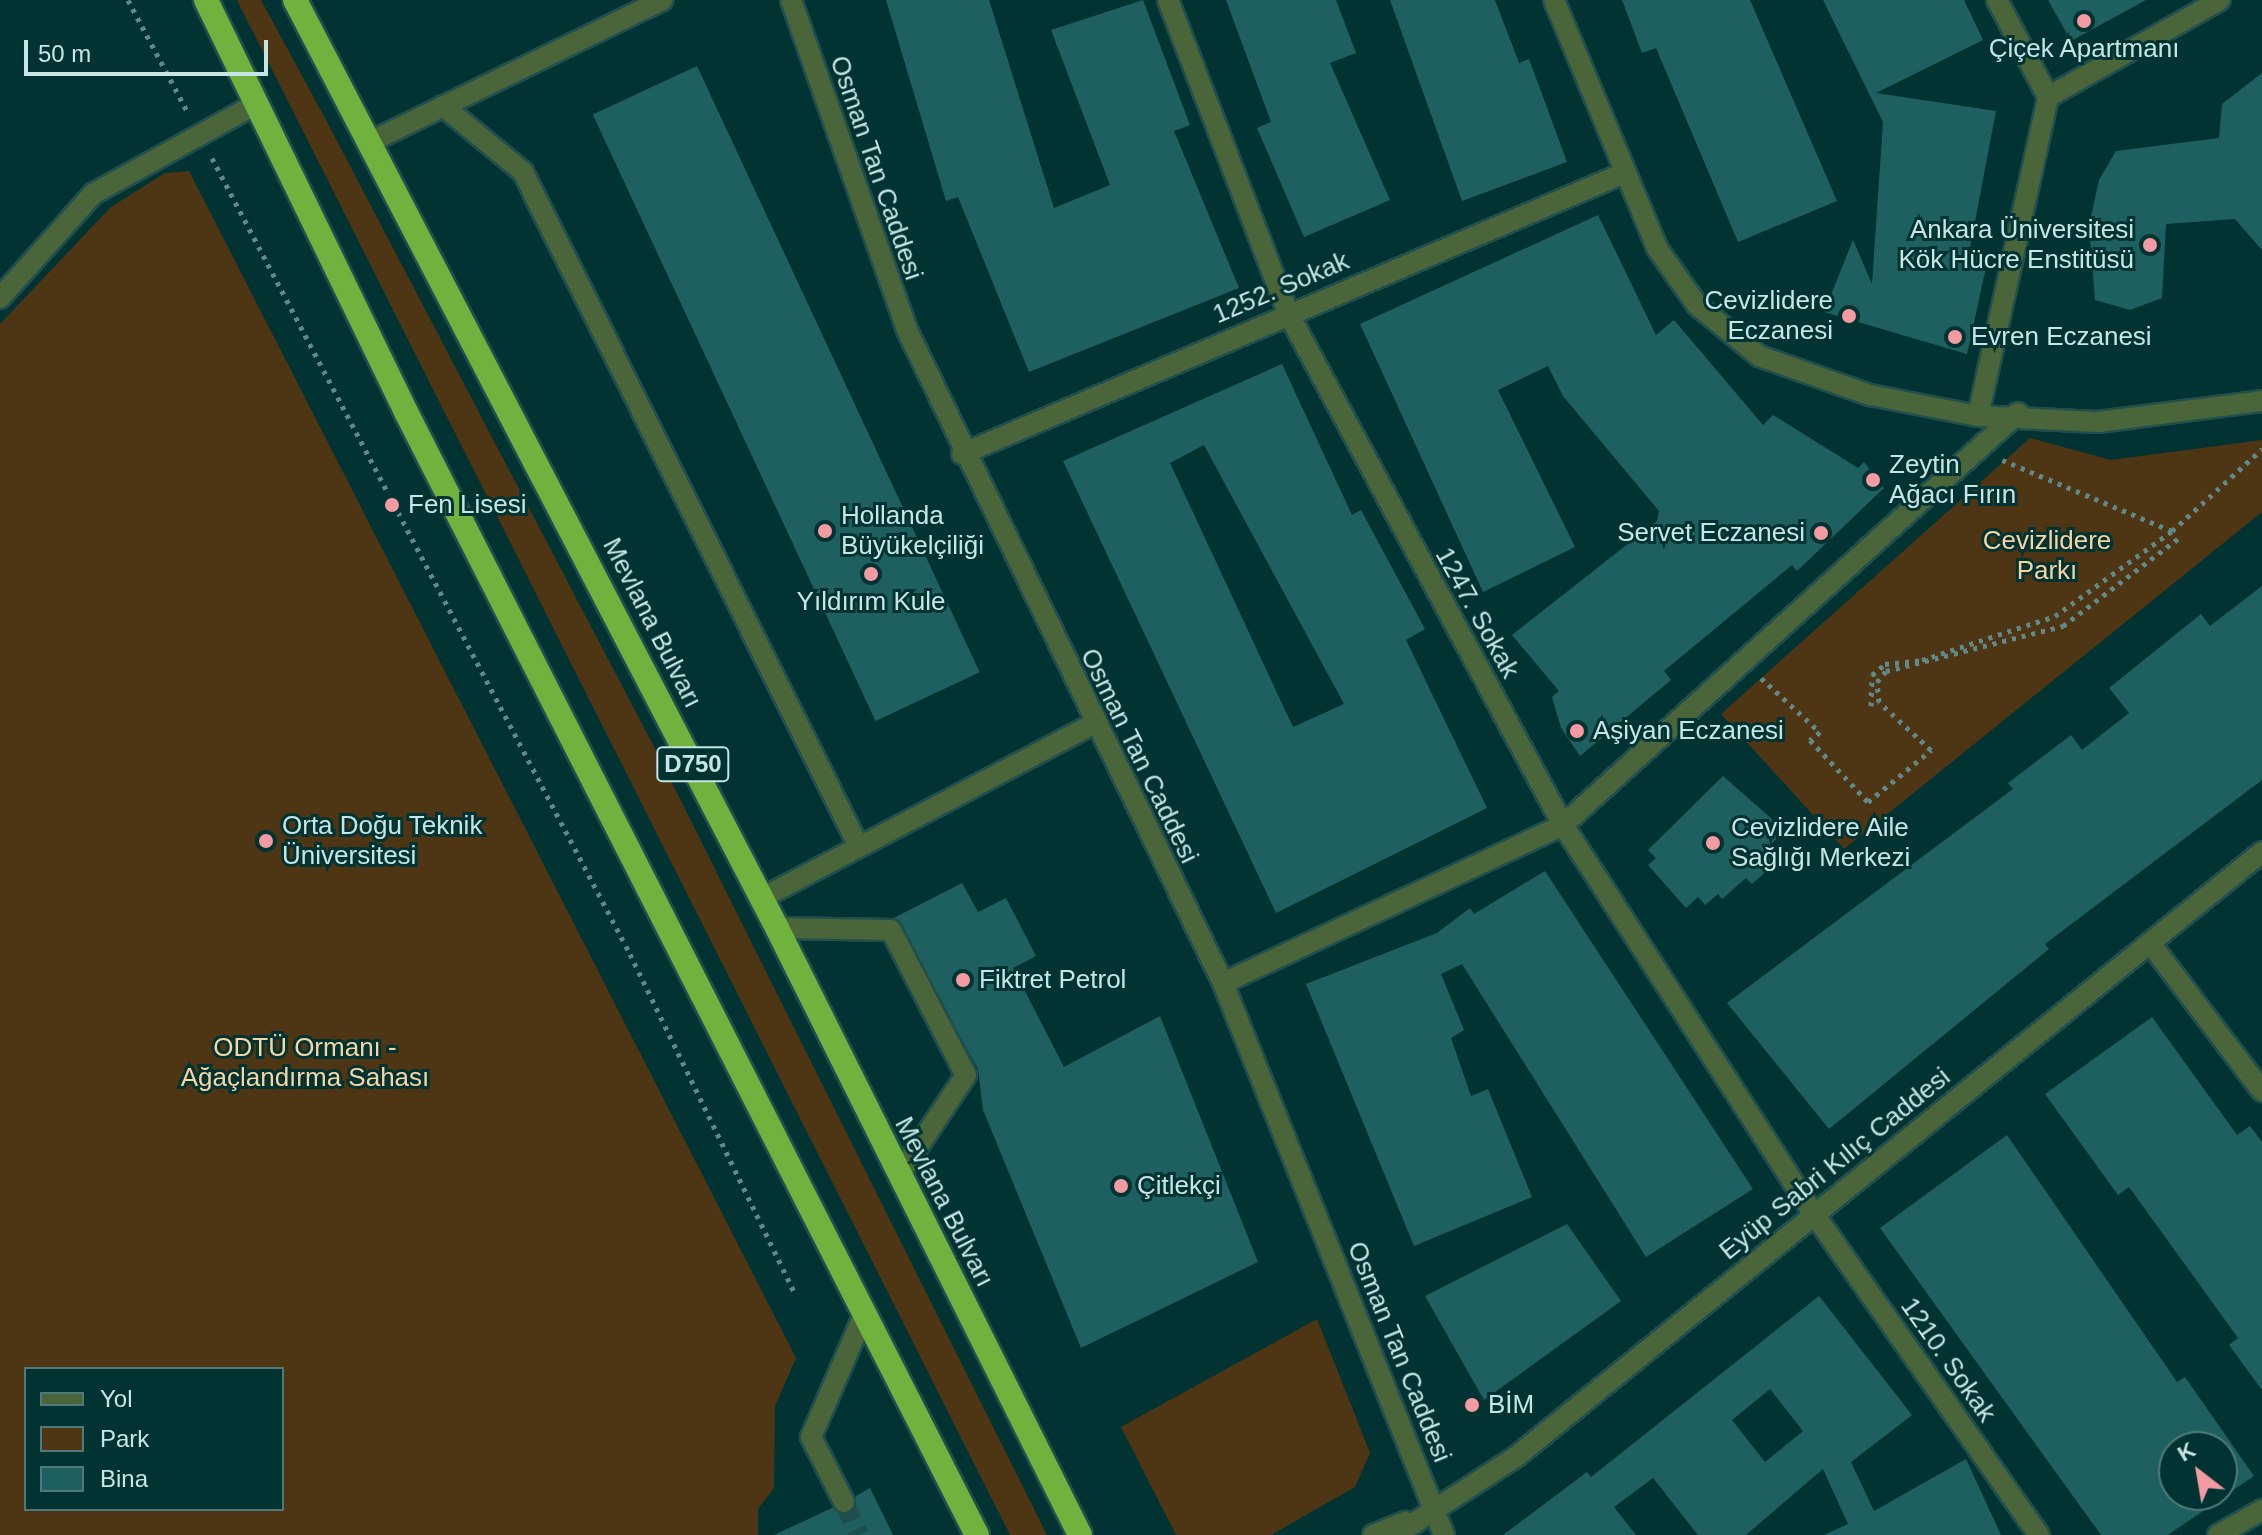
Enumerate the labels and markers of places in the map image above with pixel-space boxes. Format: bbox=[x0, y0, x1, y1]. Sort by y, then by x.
marker: Çiçek Apartmanı bbox=[2075, 12, 2093, 30]
place label: Çiçek Apartmanı bbox=[1988, 33, 2180, 65]
place label: Ankara Üniversitesi Kök Hücre Enstitüsü bbox=[1898, 214, 2134, 276]
marker: Ankara Üniversitesi Kök Hücre Enstitüsü bbox=[2141, 236, 2159, 254]
place label: Cevizlidere Eczanesi bbox=[1704, 285, 1833, 346]
marker: Cevizlidere Eczanesi bbox=[1840, 307, 1858, 325]
place label: Evren Eczanesi bbox=[1971, 321, 2152, 353]
marker: Evren Eczanesi bbox=[1946, 328, 1964, 346]
place label: Zeytin Ağacı Fırın bbox=[1889, 449, 2016, 510]
marker: Zeytin Ağacı Fırın bbox=[1864, 471, 1882, 489]
place label: Fen Lisesi bbox=[408, 489, 526, 521]
marker: Fen Lisesi bbox=[383, 496, 401, 514]
place label: Hollanda Büyükelçiliği bbox=[841, 500, 984, 562]
place label: Servet Eczanesi bbox=[1617, 517, 1805, 549]
marker: Hollanda Büyükelçiliği bbox=[816, 522, 834, 540]
marker: Servet Eczanesi bbox=[1812, 524, 1830, 542]
marker: Yıldırım Kule bbox=[862, 565, 880, 583]
place label: Yıldırım Kule bbox=[797, 586, 945, 618]
place label: Aşiyan Eczanesi bbox=[1593, 715, 1784, 747]
marker: Aşiyan Eczanesi bbox=[1568, 722, 1586, 740]
place label: Orta Doğu Teknik Üniversitesi bbox=[282, 810, 483, 872]
place label: Cevizlidere Aile Sağlığı Merkezi bbox=[1731, 812, 1910, 874]
marker: Orta Doğu Teknik Üniversitesi bbox=[257, 832, 275, 850]
marker: Cevizlidere Aile Sağlığı Merkezi bbox=[1702, 832, 1724, 854]
place label: Fiktret Petrol bbox=[979, 964, 1126, 996]
marker: Fiktret Petrol bbox=[954, 971, 972, 989]
place label: Çitlekçi bbox=[1137, 1170, 1221, 1202]
marker: Çitlekçi bbox=[1112, 1177, 1130, 1195]
place label: BİM bbox=[1488, 1389, 1534, 1421]
marker: BİM bbox=[1463, 1396, 1481, 1414]

